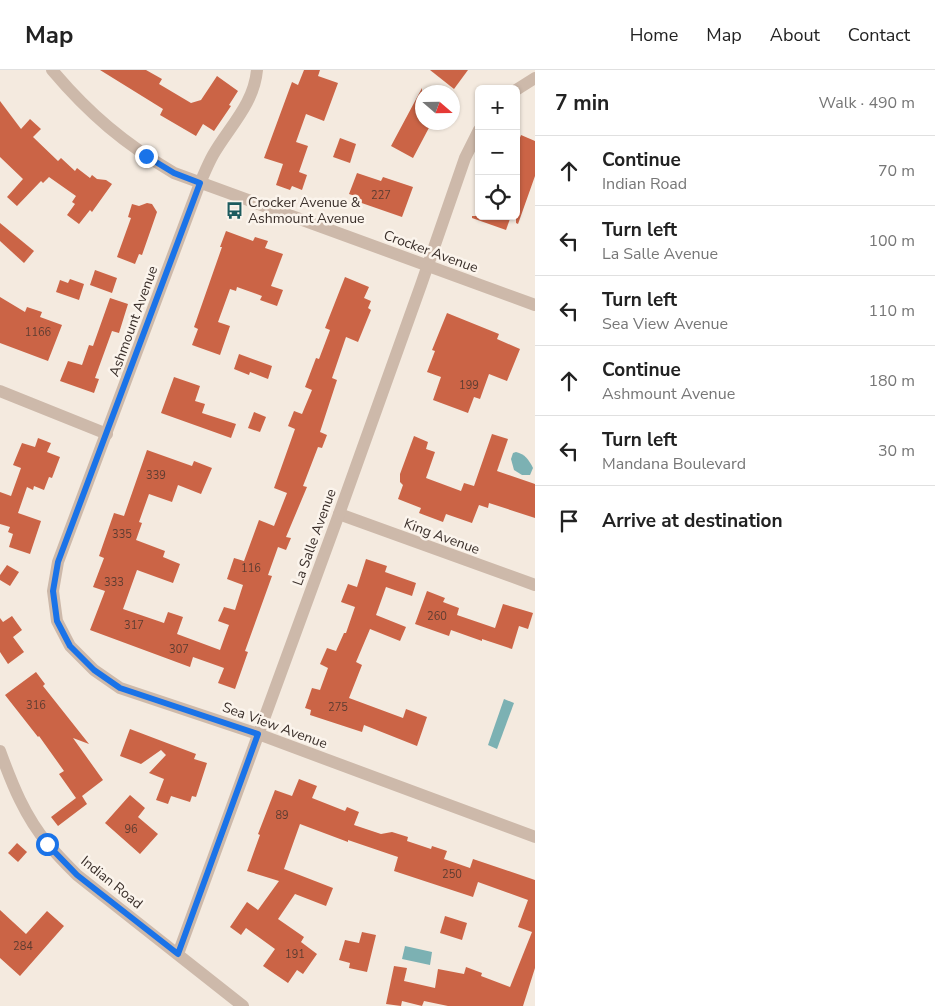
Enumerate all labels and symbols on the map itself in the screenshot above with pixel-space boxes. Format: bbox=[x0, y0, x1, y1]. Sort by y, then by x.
north arrow bbox=[415, 85, 460, 130]
route end bbox=[135, 145, 158, 168]
house number: 227 bbox=[371, 188, 391, 203]
place label: Crocker Avenue & Ashmount Avenue bbox=[248, 193, 365, 228]
bus stop icon: Crocker Avenue & Ashmount Avenue bbox=[224, 200, 244, 220]
street label: Crocker Avenue bbox=[381, 226, 481, 277]
street label: Ashmount Avenue bbox=[105, 263, 162, 379]
house number: 1166 bbox=[25, 325, 52, 340]
house number: 199 bbox=[459, 378, 479, 393]
house number: 339 bbox=[146, 468, 166, 483]
street label: La Salle Avenue bbox=[288, 486, 341, 588]
street label: King Avenue bbox=[401, 514, 482, 559]
house number: 335 bbox=[112, 527, 132, 542]
house number: 116 bbox=[241, 561, 261, 576]
house number: 333 bbox=[104, 575, 124, 590]
house number: 260 bbox=[427, 609, 447, 624]
house number: 317 bbox=[124, 618, 144, 633]
house number: 307 bbox=[169, 642, 189, 657]
house number: 316 bbox=[26, 698, 46, 713]
street label: Sea View Avenue bbox=[220, 698, 330, 753]
house number: 275 bbox=[328, 700, 348, 715]
house number: 89 bbox=[275, 808, 289, 823]
house number: 96 bbox=[124, 822, 138, 837]
route start bbox=[36, 833, 59, 856]
street label: Indian Road bbox=[77, 852, 147, 913]
house number: 250 bbox=[442, 867, 462, 882]
house number: 284 bbox=[13, 939, 33, 954]
house number: 191 bbox=[285, 947, 305, 962]

